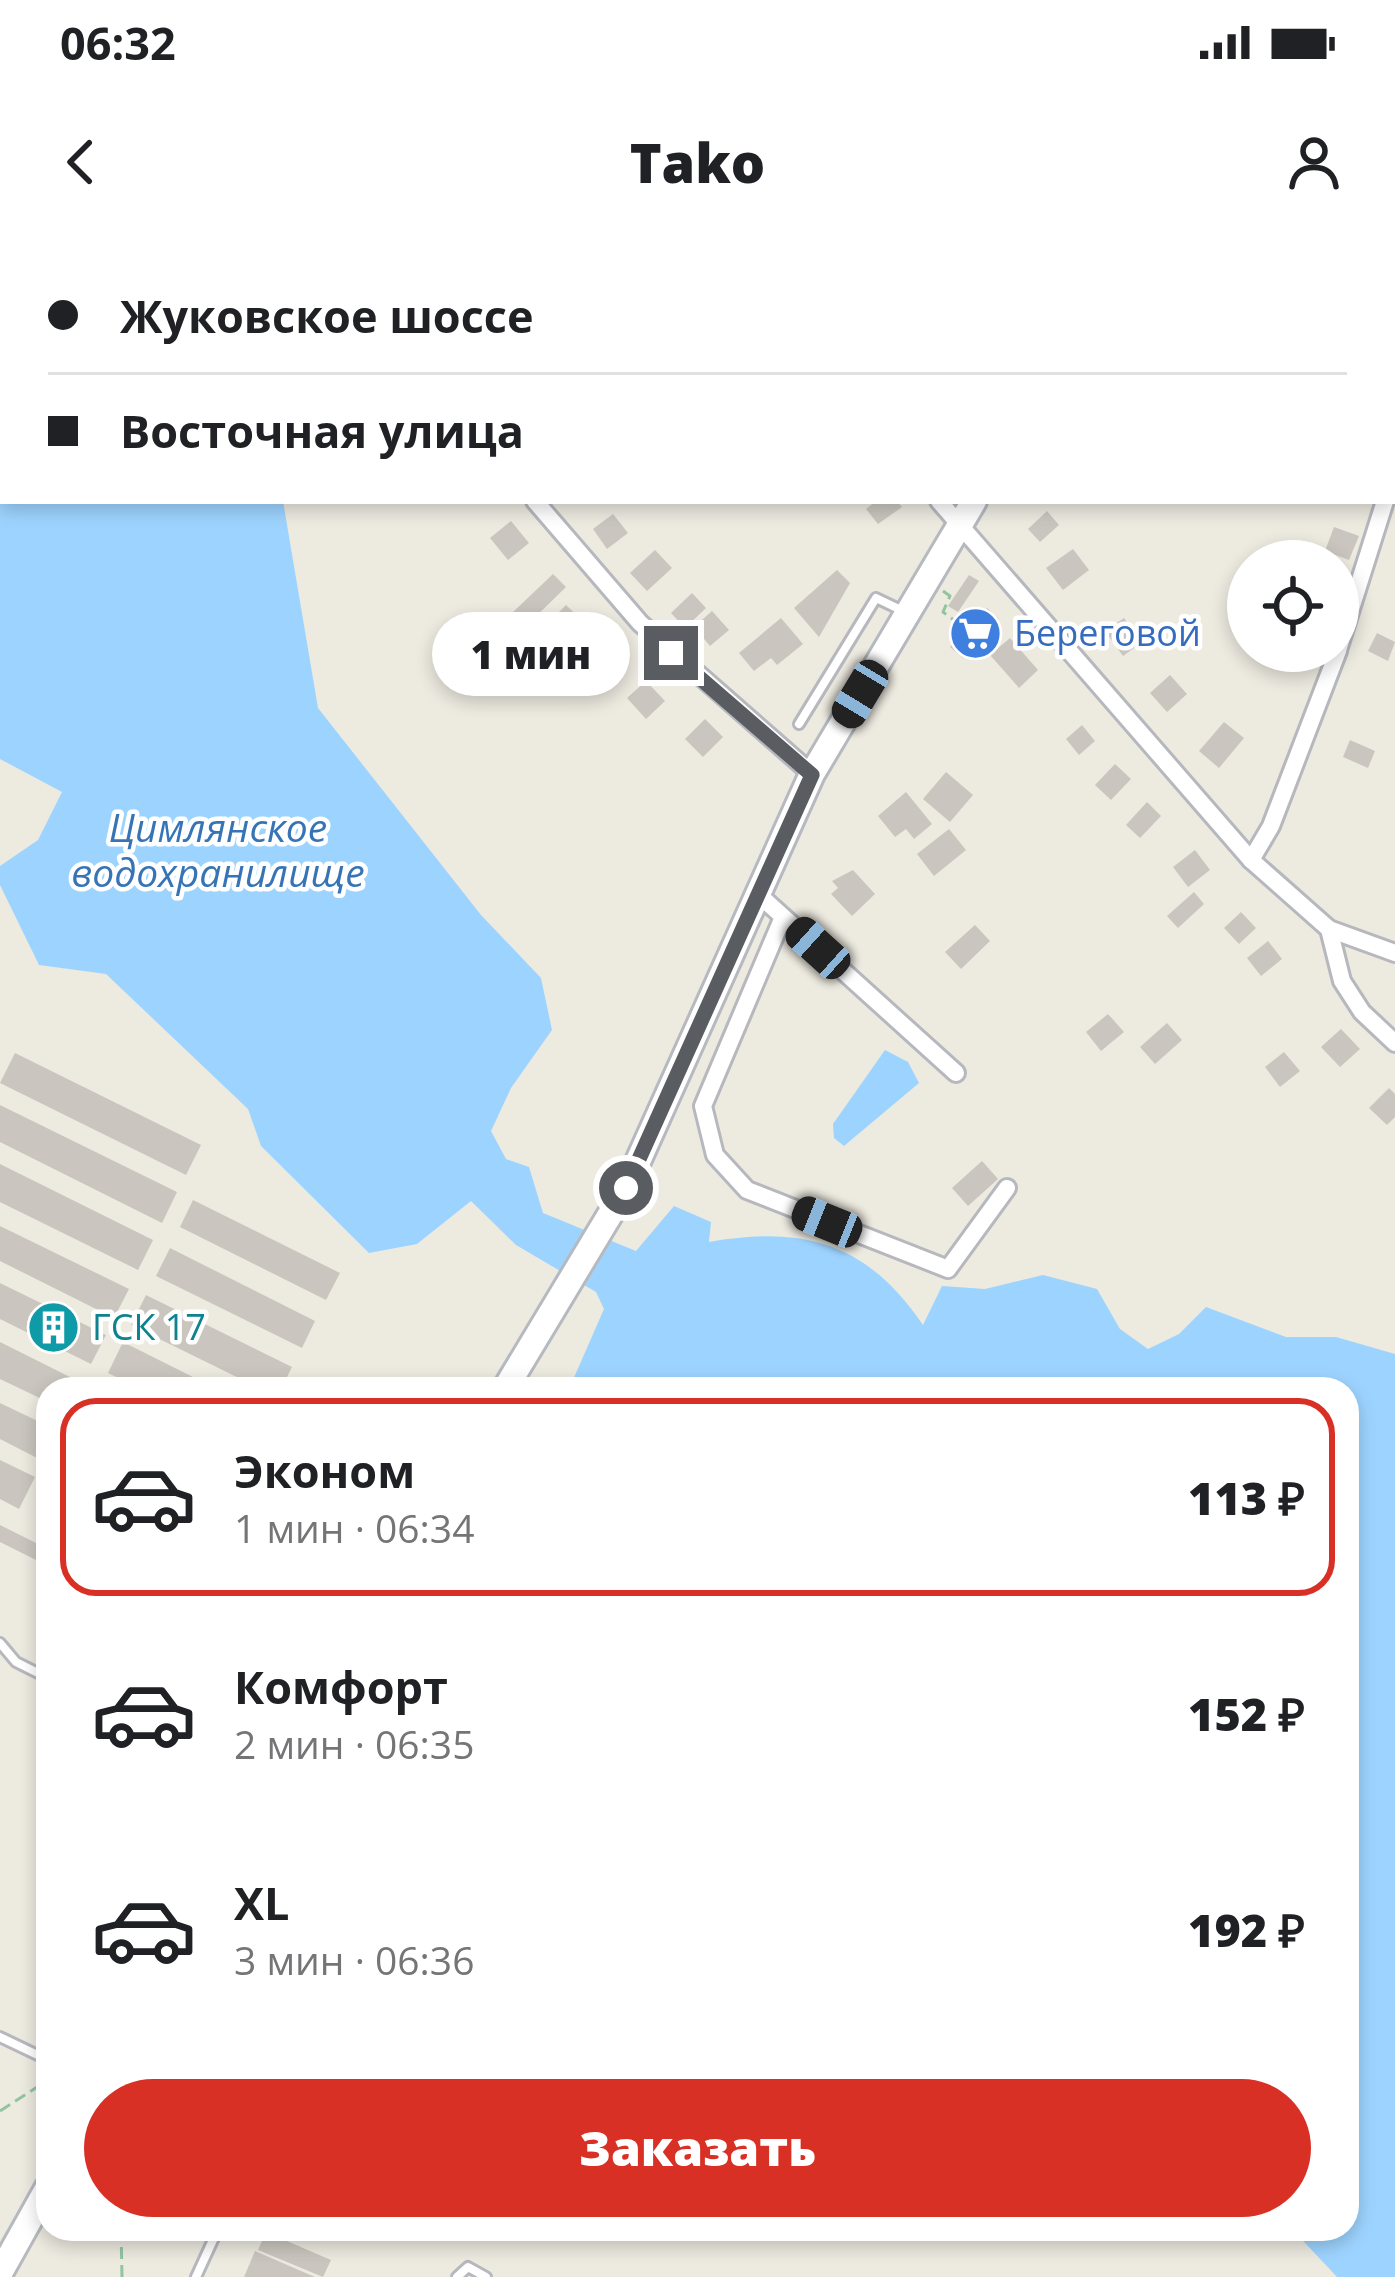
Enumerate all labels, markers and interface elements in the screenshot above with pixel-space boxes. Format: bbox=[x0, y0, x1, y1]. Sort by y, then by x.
text: 06:32 bbox=[60, 12, 176, 73]
text: Tako bbox=[630, 125, 765, 199]
icon: back bbox=[48, 129, 114, 195]
icon: person bbox=[1281, 129, 1347, 195]
text: Жуковское шоссе bbox=[120, 285, 534, 346]
text: Восточная улица bbox=[120, 400, 524, 461]
map controls bbox=[1227, 540, 1359, 672]
button: locate bbox=[1227, 540, 1359, 672]
supermarket icon: Береговой bbox=[947, 605, 1003, 661]
place label: Береговой bbox=[1014, 608, 1201, 657]
callout: 1 мин bbox=[431, 611, 629, 695]
route end bbox=[644, 626, 698, 680]
text: 1 мин bbox=[471, 627, 591, 680]
car bbox=[826, 654, 894, 734]
water label: Цимлянское водохранилище bbox=[71, 800, 365, 898]
car bbox=[779, 911, 857, 985]
route start bbox=[599, 1161, 653, 1215]
car bbox=[787, 1192, 867, 1252]
building icon: ГСК 17 bbox=[25, 1299, 81, 1355]
place label: ГСК 17 bbox=[92, 1302, 206, 1351]
text: Эконом bbox=[234, 1440, 415, 1501]
icon: car bbox=[90, 1443, 198, 1551]
text: 113 ₽ bbox=[1188, 1467, 1305, 1528]
text: 1 мин · 06:34 bbox=[234, 1501, 474, 1554]
text: Комфорт bbox=[234, 1656, 448, 1717]
icon: car bbox=[90, 1659, 198, 1767]
text: 152 ₽ bbox=[1188, 1683, 1305, 1744]
text: 2 мин · 06:35 bbox=[234, 1717, 474, 1770]
text: XL bbox=[234, 1872, 289, 1933]
icon: car bbox=[90, 1875, 198, 1983]
text: 192 ₽ bbox=[1188, 1899, 1305, 1960]
text: 3 мин · 06:36 bbox=[234, 1933, 474, 1986]
button: Заказать bbox=[84, 2079, 1311, 2217]

